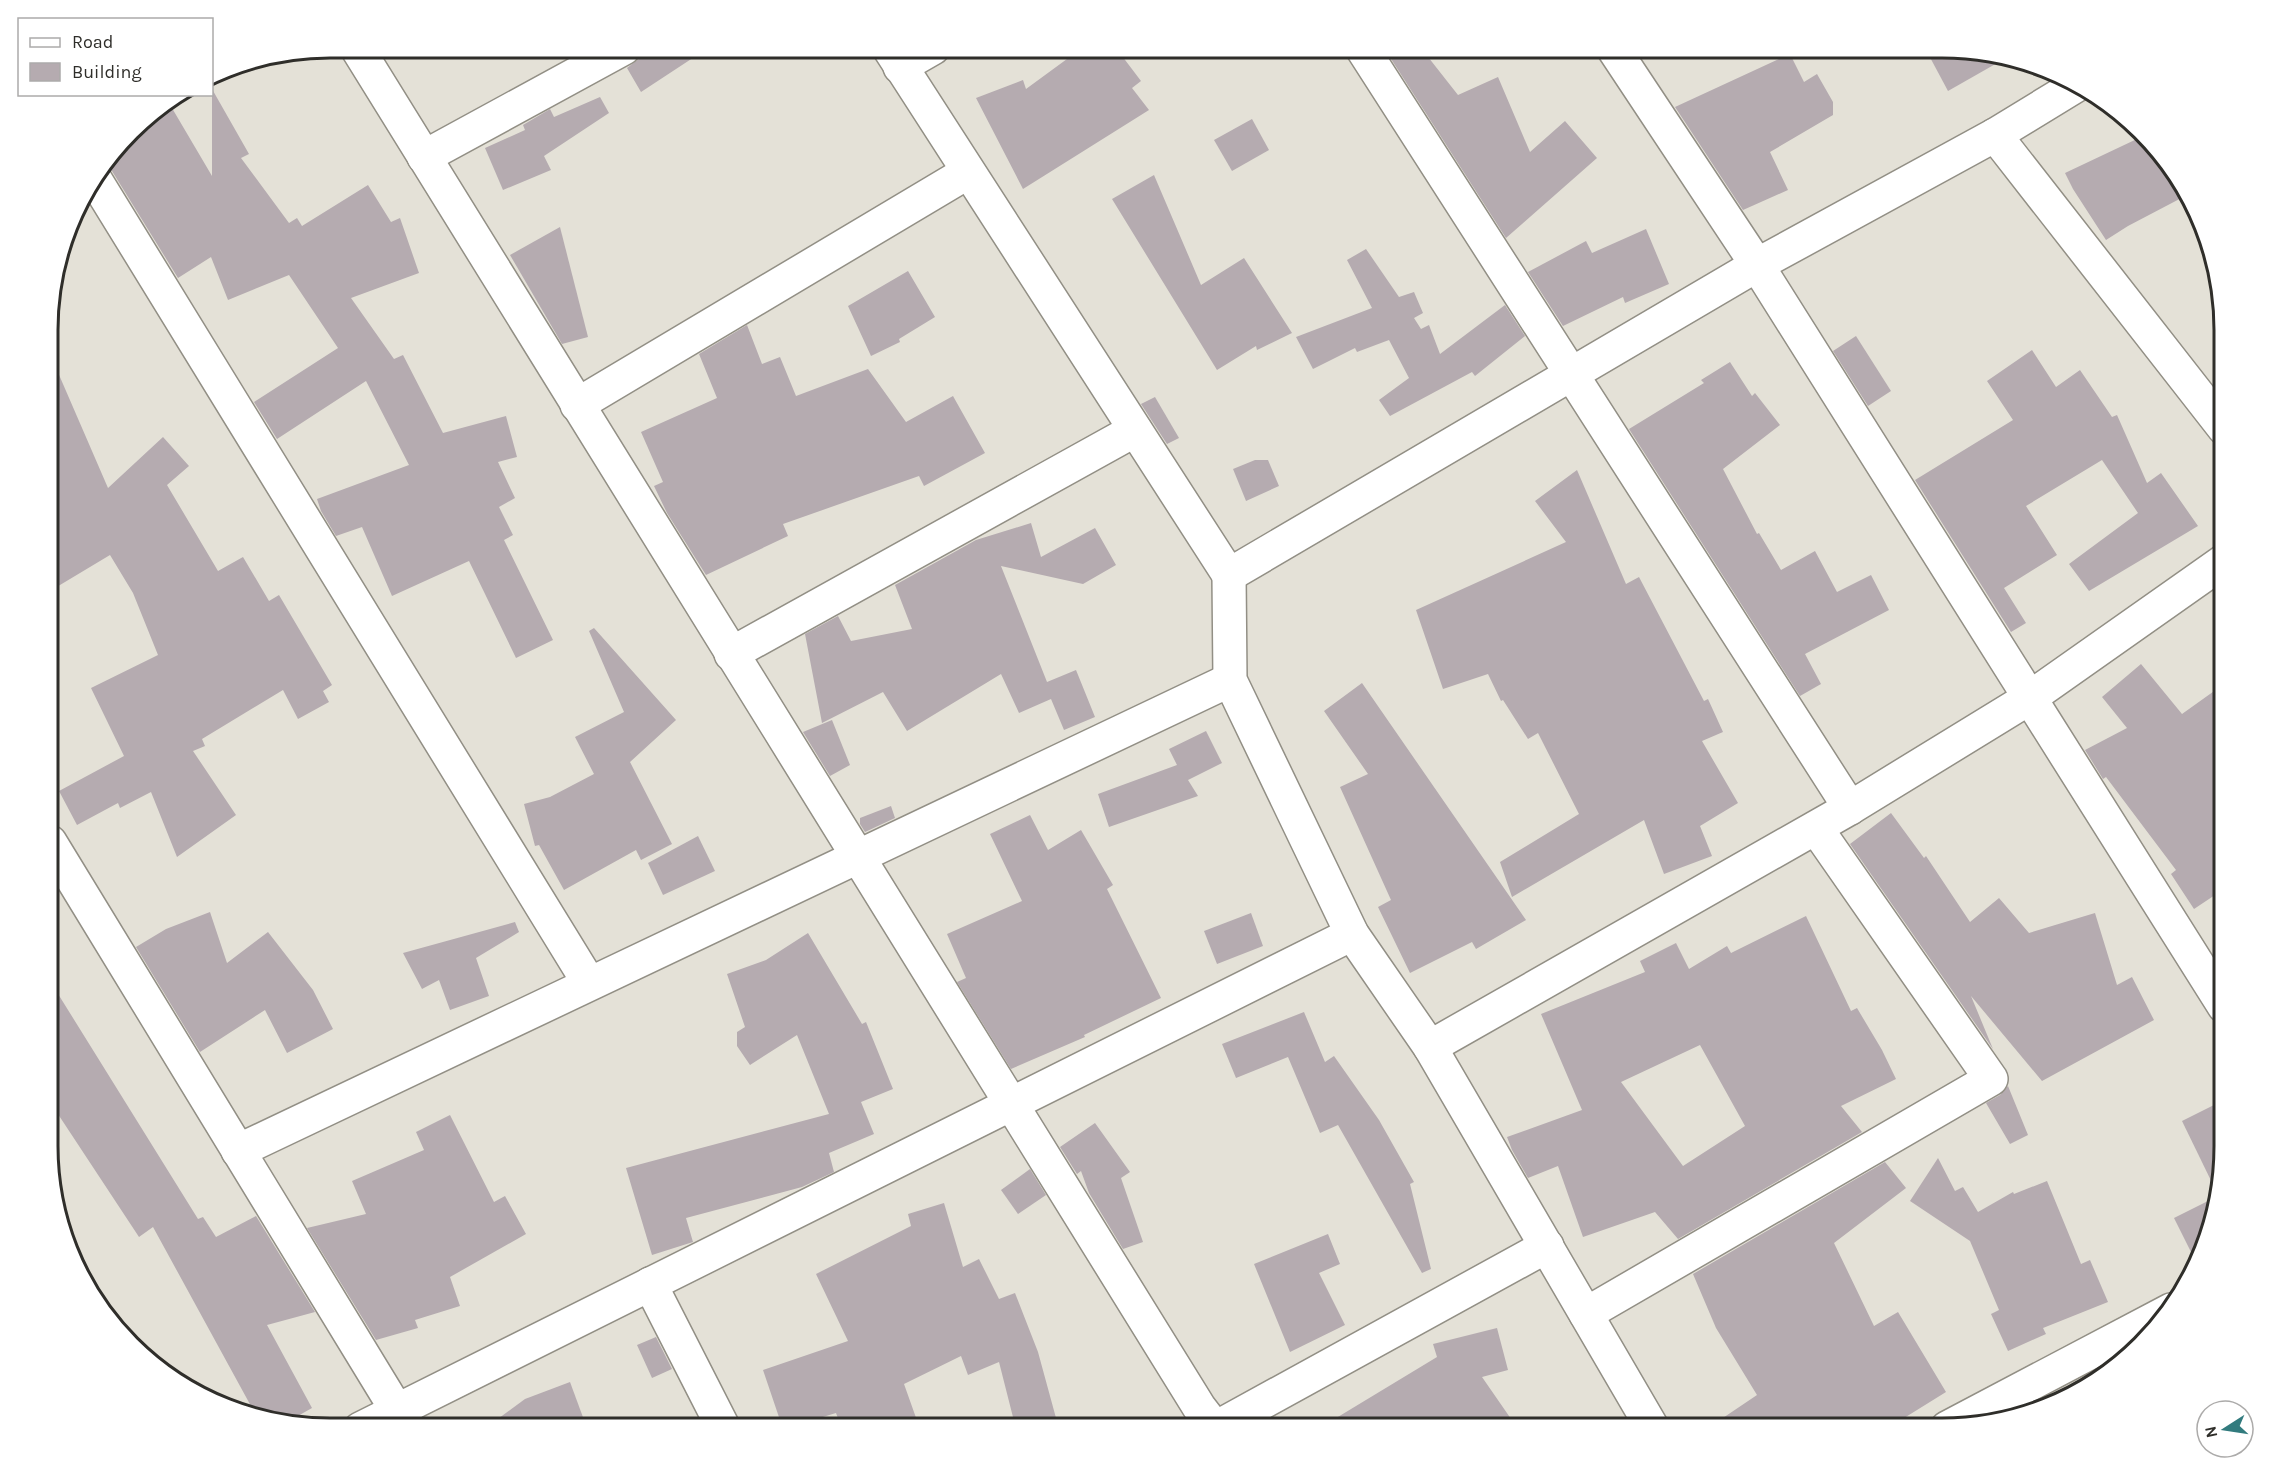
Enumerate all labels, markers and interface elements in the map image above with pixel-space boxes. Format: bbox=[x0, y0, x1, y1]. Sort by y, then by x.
legend bbox=[18, 18, 213, 96]
text: Road bbox=[72, 31, 113, 53]
text: Building bbox=[72, 61, 142, 83]
north arrow bbox=[2195, 1399, 2255, 1459]
text: N bbox=[2200, 1424, 2221, 1440]

